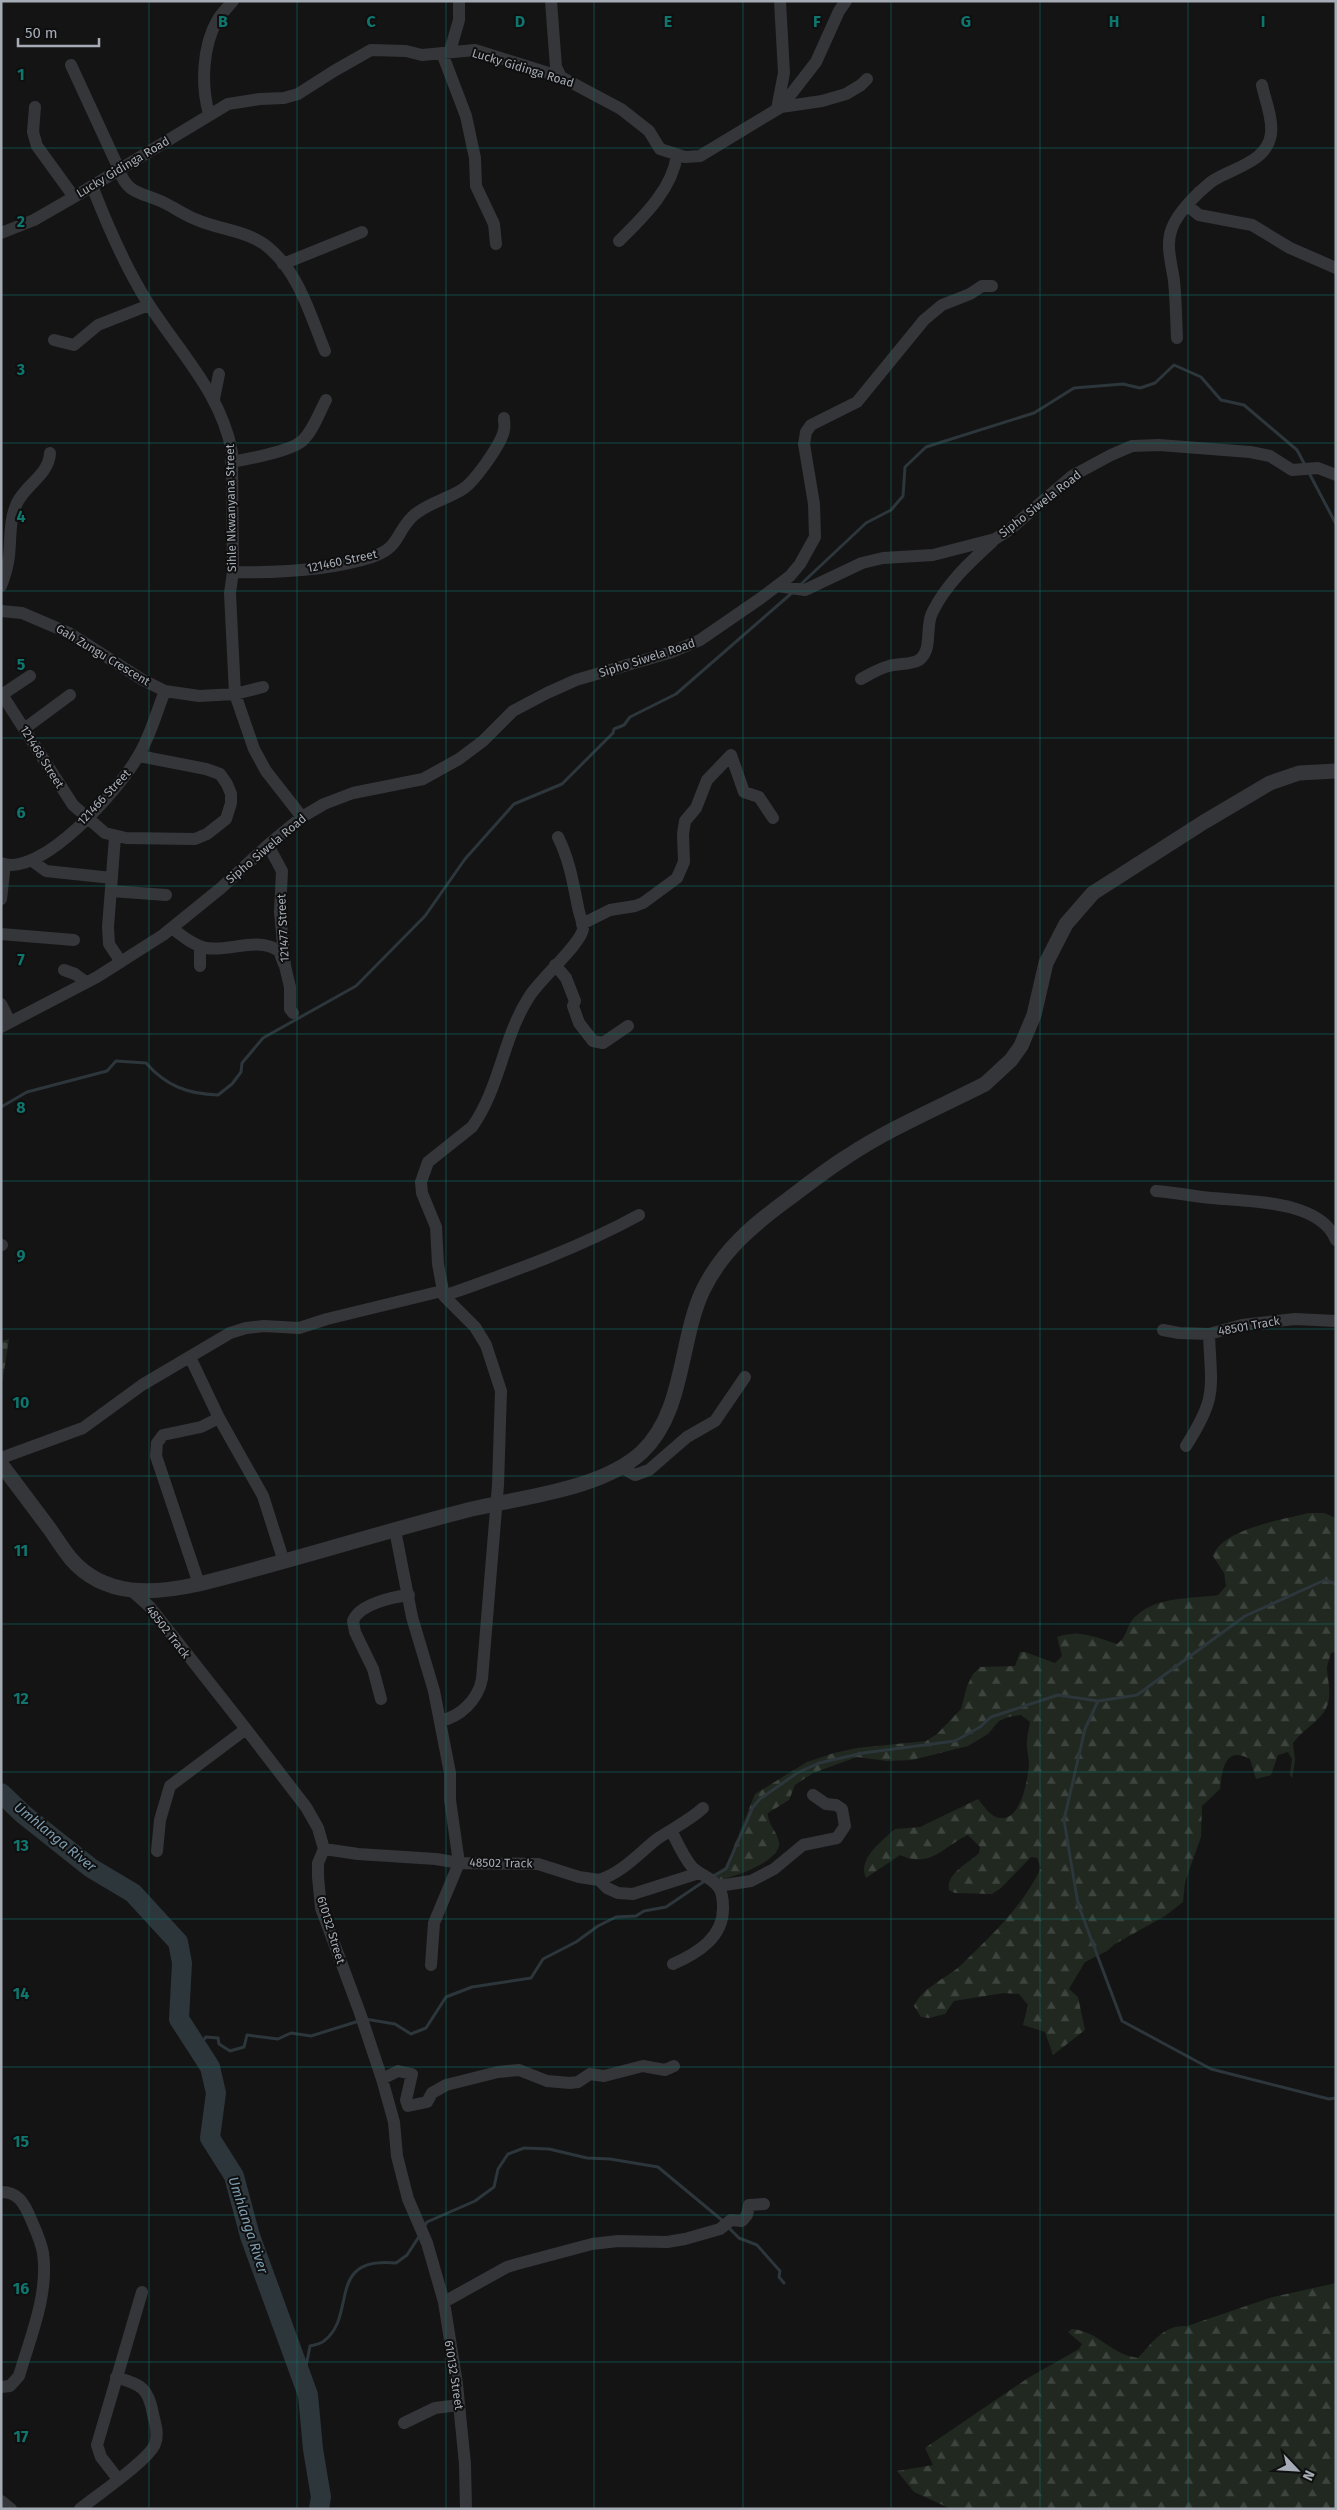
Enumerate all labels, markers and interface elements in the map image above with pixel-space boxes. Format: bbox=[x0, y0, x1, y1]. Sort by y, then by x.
text: B bbox=[218, 12, 228, 31]
text: C bbox=[366, 12, 376, 31]
text: D bbox=[515, 12, 525, 31]
text: E bbox=[664, 12, 672, 31]
text: F bbox=[813, 12, 821, 31]
text: G bbox=[961, 12, 971, 31]
text: H bbox=[1109, 12, 1119, 31]
text: I bbox=[1261, 12, 1265, 31]
scale bar bbox=[18, 15, 99, 47]
text: 50 m bbox=[25, 24, 58, 42]
street label: Lucky Gidinga Road bbox=[470, 46, 576, 90]
text: 1 bbox=[17, 65, 25, 84]
street label: Lucky Gidinga Road bbox=[74, 134, 172, 200]
text: 2 bbox=[17, 212, 25, 231]
text: 3 bbox=[16, 360, 25, 379]
street label: Sihle Nkwanyana Street bbox=[223, 443, 239, 572]
street label: Sipho Siwela Road bbox=[996, 468, 1084, 540]
text: 4 bbox=[16, 507, 26, 526]
street label: 121460 Street bbox=[306, 547, 379, 575]
street label: Gah Zungu Crescent bbox=[54, 621, 153, 689]
street label: Sipho Siwela Road bbox=[597, 636, 697, 680]
text: 5 bbox=[17, 655, 26, 674]
street label: 121468 Street bbox=[17, 723, 67, 791]
street label: 121466 Street bbox=[75, 766, 134, 828]
text: 6 bbox=[16, 803, 26, 822]
street label: Sipho Siwela Road bbox=[223, 811, 309, 887]
street label: 121477 Street bbox=[274, 893, 292, 963]
text: 7 bbox=[17, 950, 25, 969]
text: 8 bbox=[16, 1098, 26, 1117]
text: 9 bbox=[17, 1246, 26, 1265]
street label: 48501 Track bbox=[1217, 1314, 1282, 1338]
text: 10 bbox=[13, 1393, 29, 1412]
text: 11 bbox=[14, 1541, 28, 1560]
street label: 48502 Track bbox=[143, 1603, 193, 1662]
text: 12 bbox=[13, 1689, 29, 1708]
water label: Umhlanga River bbox=[11, 1799, 100, 1876]
text: 13 bbox=[13, 1836, 29, 1855]
street label: 48502 Track bbox=[469, 1855, 534, 1871]
street label: 610132 Street bbox=[314, 1894, 348, 1966]
text: 14 bbox=[13, 1984, 29, 2003]
text: 15 bbox=[13, 2132, 29, 2151]
water label: Umhlanga River bbox=[224, 2175, 272, 2276]
text: 16 bbox=[13, 2279, 29, 2298]
street label: 610132 Street bbox=[442, 2339, 467, 2411]
text: 17 bbox=[14, 2427, 29, 2446]
north arrow bbox=[1272, 2445, 1322, 2495]
text: N bbox=[1299, 2467, 1318, 2483]

